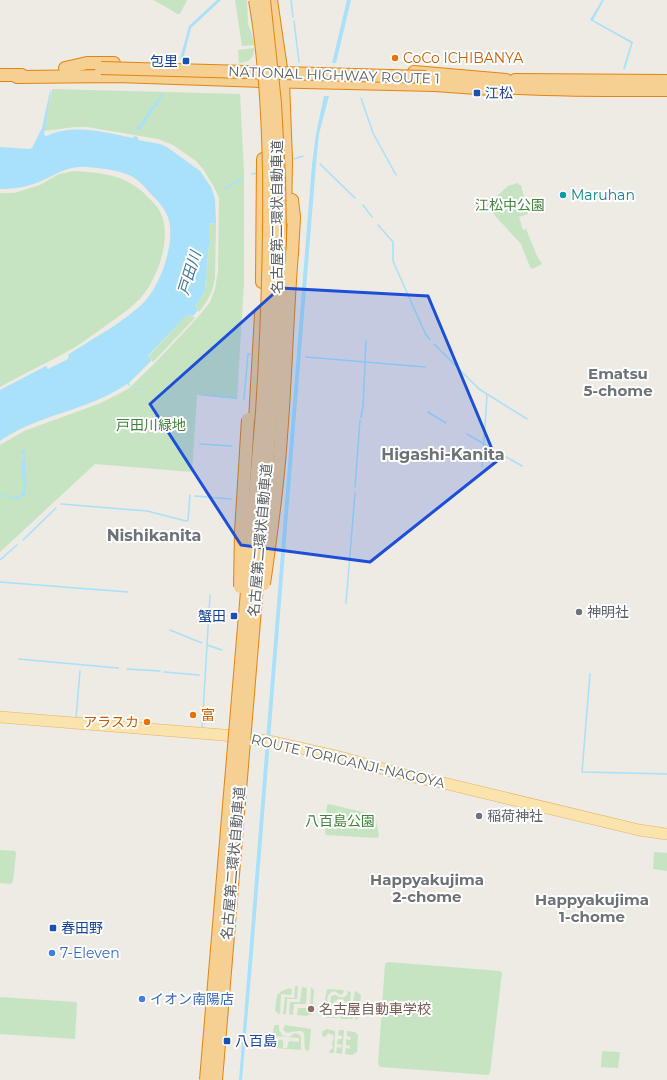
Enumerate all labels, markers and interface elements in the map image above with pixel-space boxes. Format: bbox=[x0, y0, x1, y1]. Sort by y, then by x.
place label: CoCo ICHIBANYA bbox=[403, 49, 524, 67]
place label: 包里 bbox=[150, 52, 178, 70]
marker: CoCo ICHIBANYA bbox=[390, 53, 400, 63]
marker: 包里 bbox=[181, 56, 191, 66]
street label: NATIONAL HIGHWAY ROUTE 1 bbox=[228, 62, 440, 88]
place label: 江松 bbox=[485, 84, 513, 102]
marker: 江松 bbox=[472, 88, 482, 98]
street label: 名古屋第二環状自動車道 bbox=[268, 140, 286, 294]
place label: Maruhan bbox=[571, 186, 635, 204]
marker: Maruhan bbox=[558, 190, 568, 200]
park label: 江松中公園 bbox=[475, 196, 545, 214]
water label: 戸田川 bbox=[173, 247, 205, 297]
district label: Ematsu 5-chome bbox=[583, 364, 653, 400]
park label: 戸田川緑地 bbox=[116, 416, 186, 434]
district label: Higashi-Kanita bbox=[381, 445, 505, 464]
street label: 名古屋第二環状自動車道 bbox=[244, 463, 276, 617]
district label: Nishikanita bbox=[107, 526, 201, 545]
place label: 神明社 bbox=[587, 603, 629, 621]
place label: 蟹田 bbox=[198, 607, 226, 625]
marker: 神明社 bbox=[574, 607, 584, 617]
marker: 蟹田 bbox=[229, 611, 239, 621]
place label: 富 bbox=[201, 706, 215, 724]
marker: 富 bbox=[188, 710, 198, 720]
place label: アラスカ bbox=[83, 713, 139, 731]
marker: アラスカ bbox=[142, 717, 152, 727]
street label: ROUTE TORIGANJI-NAGOYA bbox=[249, 730, 448, 792]
street label: 名古屋第二環状自動車道 bbox=[217, 786, 249, 940]
place label: 稲荷神社 bbox=[487, 807, 543, 825]
marker: 稲荷神社 bbox=[474, 811, 484, 821]
park label: 八百島公園 bbox=[305, 812, 375, 830]
district label: Happyakujima 2-chome bbox=[370, 870, 484, 906]
district label: Happyakujima 1-chome bbox=[535, 890, 649, 926]
place label: 春田野 bbox=[61, 919, 103, 937]
marker: 春田野 bbox=[48, 923, 58, 933]
place label: 7-Eleven bbox=[60, 944, 120, 962]
marker: 7-Eleven bbox=[47, 948, 57, 958]
place label: イオン南陽店 bbox=[150, 990, 234, 1008]
marker: イオン南陽店 bbox=[137, 994, 147, 1004]
place label: 名古屋自動車学校 bbox=[319, 1000, 431, 1018]
marker: 名古屋自動車学校 bbox=[306, 1004, 316, 1014]
place label: 八百島 bbox=[235, 1032, 277, 1050]
marker: 八百島 bbox=[222, 1036, 232, 1046]

